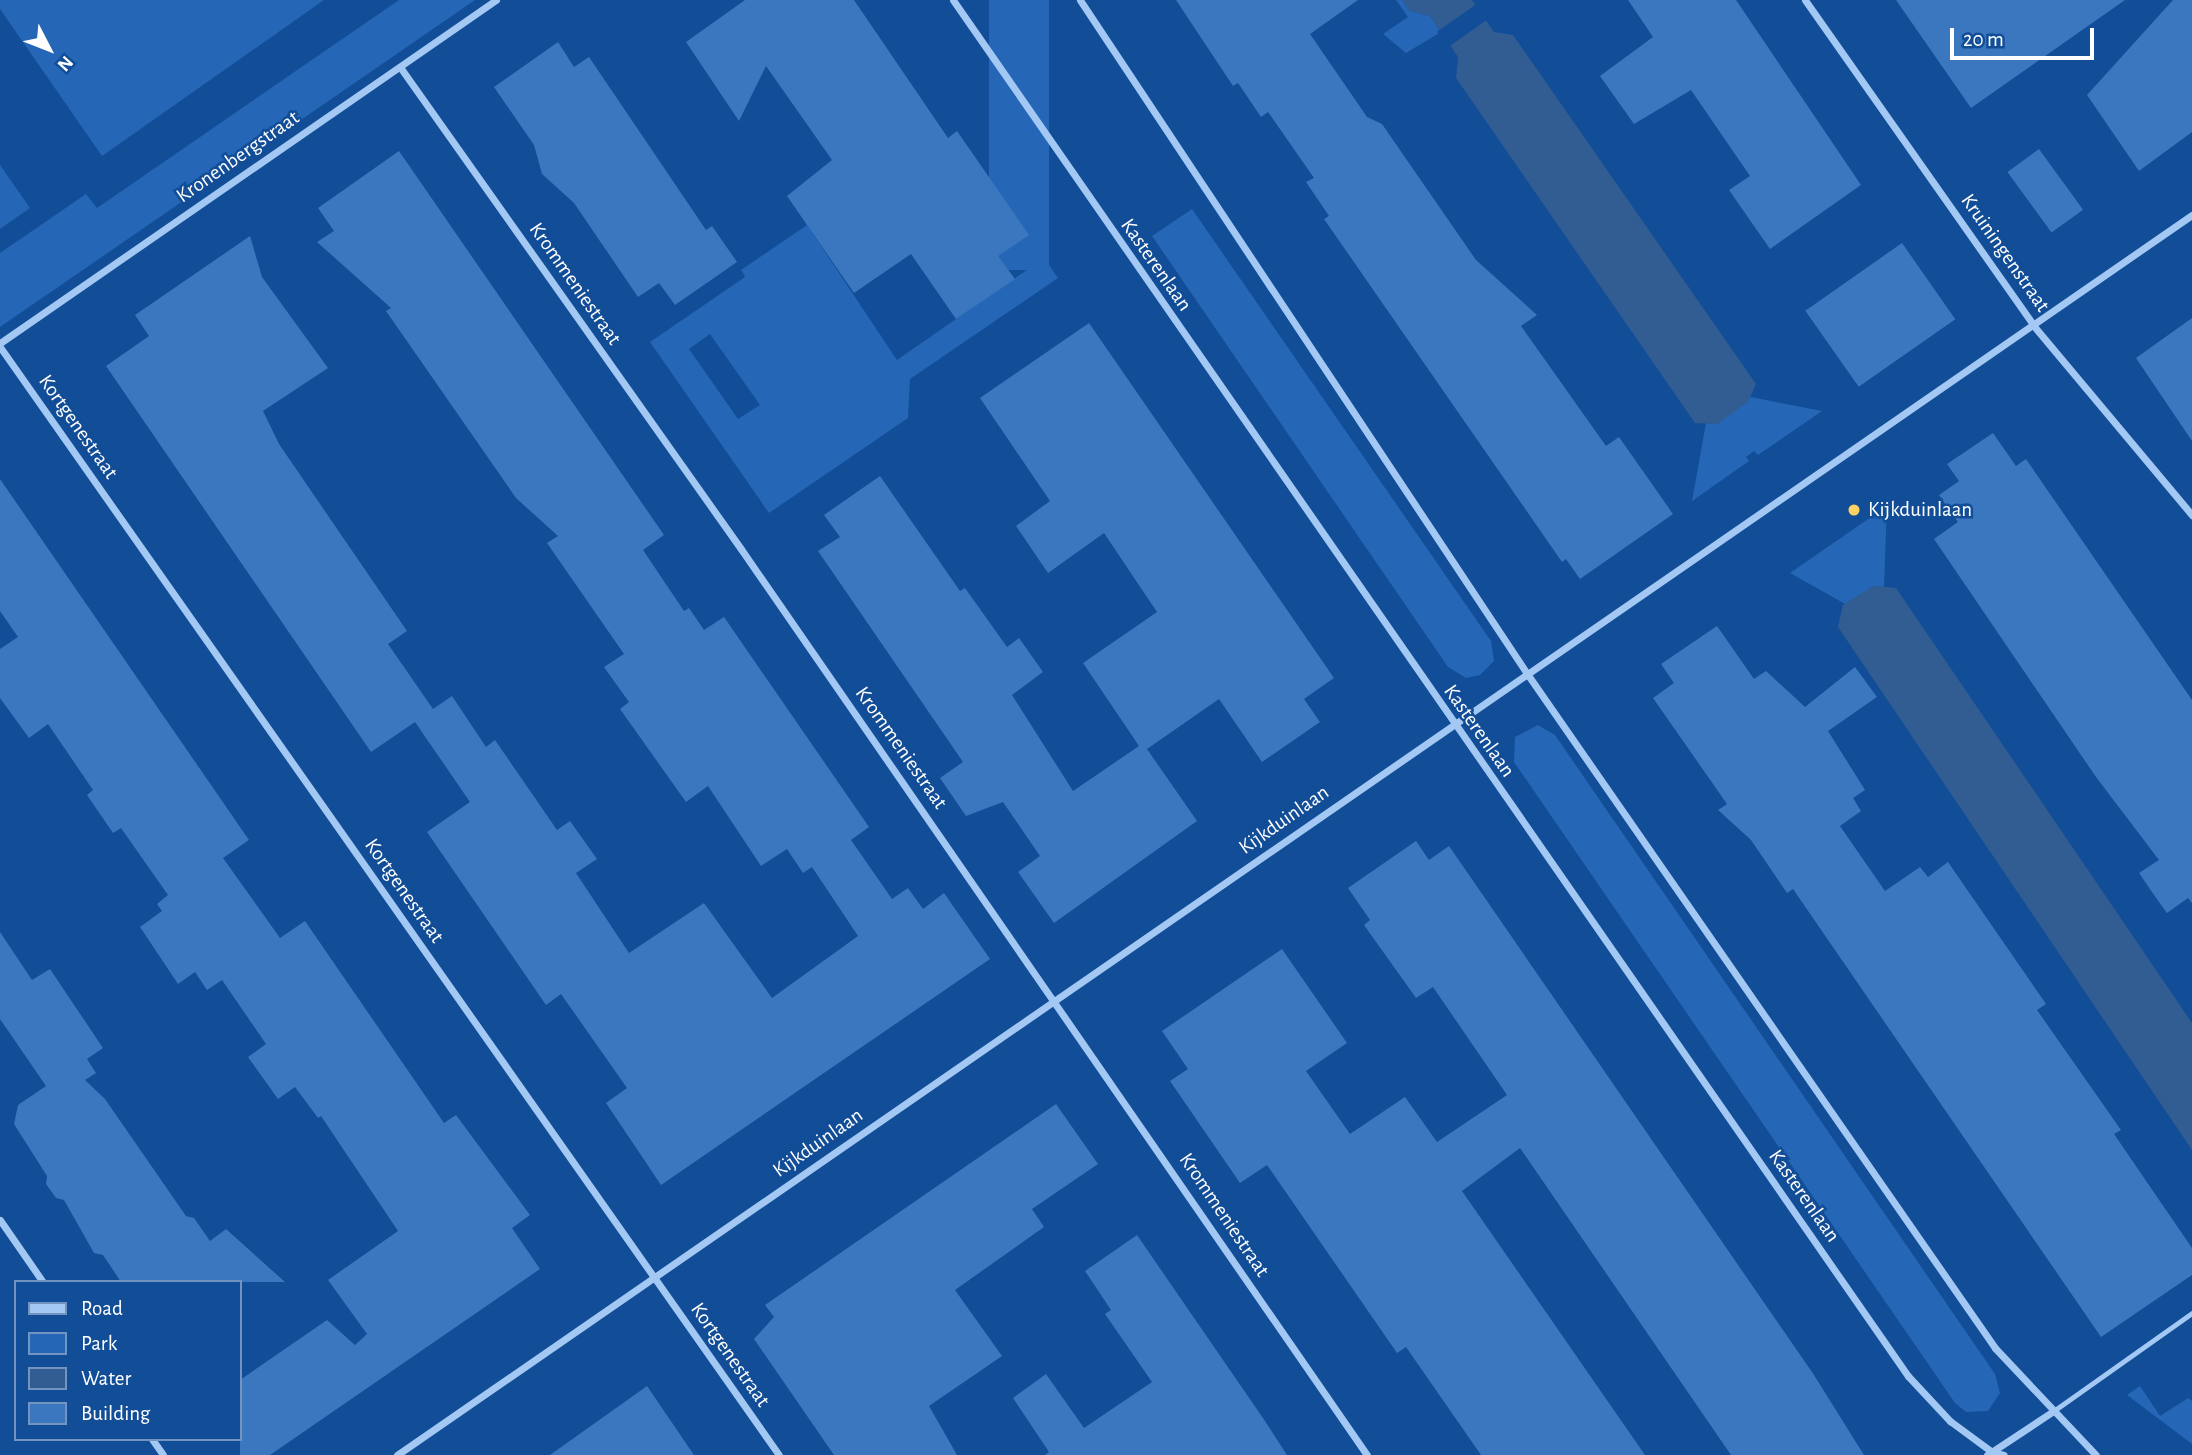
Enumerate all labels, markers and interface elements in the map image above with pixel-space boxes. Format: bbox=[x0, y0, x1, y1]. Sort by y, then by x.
north arrow bbox=[14, 14, 84, 84]
scale bar bbox=[1954, 14, 2098, 58]
text: 20 m bbox=[1963, 29, 2004, 50]
text: N bbox=[53, 52, 76, 75]
street label: Kronenbergstraat bbox=[172, 105, 304, 209]
street label: Kruiningenstraat bbox=[1955, 189, 2055, 317]
street label: Kasterenlaan bbox=[1115, 214, 1197, 316]
street label: Krommeniestraat bbox=[523, 218, 627, 350]
street label: Kortgenestraat bbox=[33, 370, 123, 484]
place label: Kijkduinlaan bbox=[1868, 497, 1972, 523]
marker: Kijkduinlaan bbox=[1846, 502, 1862, 518]
street label: Kasterenlaan bbox=[1438, 680, 1520, 782]
street label: Krommeniestraat bbox=[849, 682, 953, 814]
street label: Kijkduinlaan bbox=[1234, 780, 1334, 860]
street label: Kortgenestraat bbox=[359, 834, 449, 948]
street label: Kijkduinlaan bbox=[768, 1103, 868, 1183]
street label: Kasterenlaan bbox=[1763, 1145, 1845, 1247]
street label: Krommeniestraat bbox=[1173, 1148, 1275, 1282]
legend bbox=[14, 1280, 242, 1441]
text: Road bbox=[81, 1298, 123, 1319]
street label: Kortgenestraat bbox=[685, 1298, 775, 1412]
text: Park bbox=[81, 1333, 117, 1354]
text: Water bbox=[81, 1368, 131, 1389]
text: Building bbox=[81, 1403, 150, 1424]

